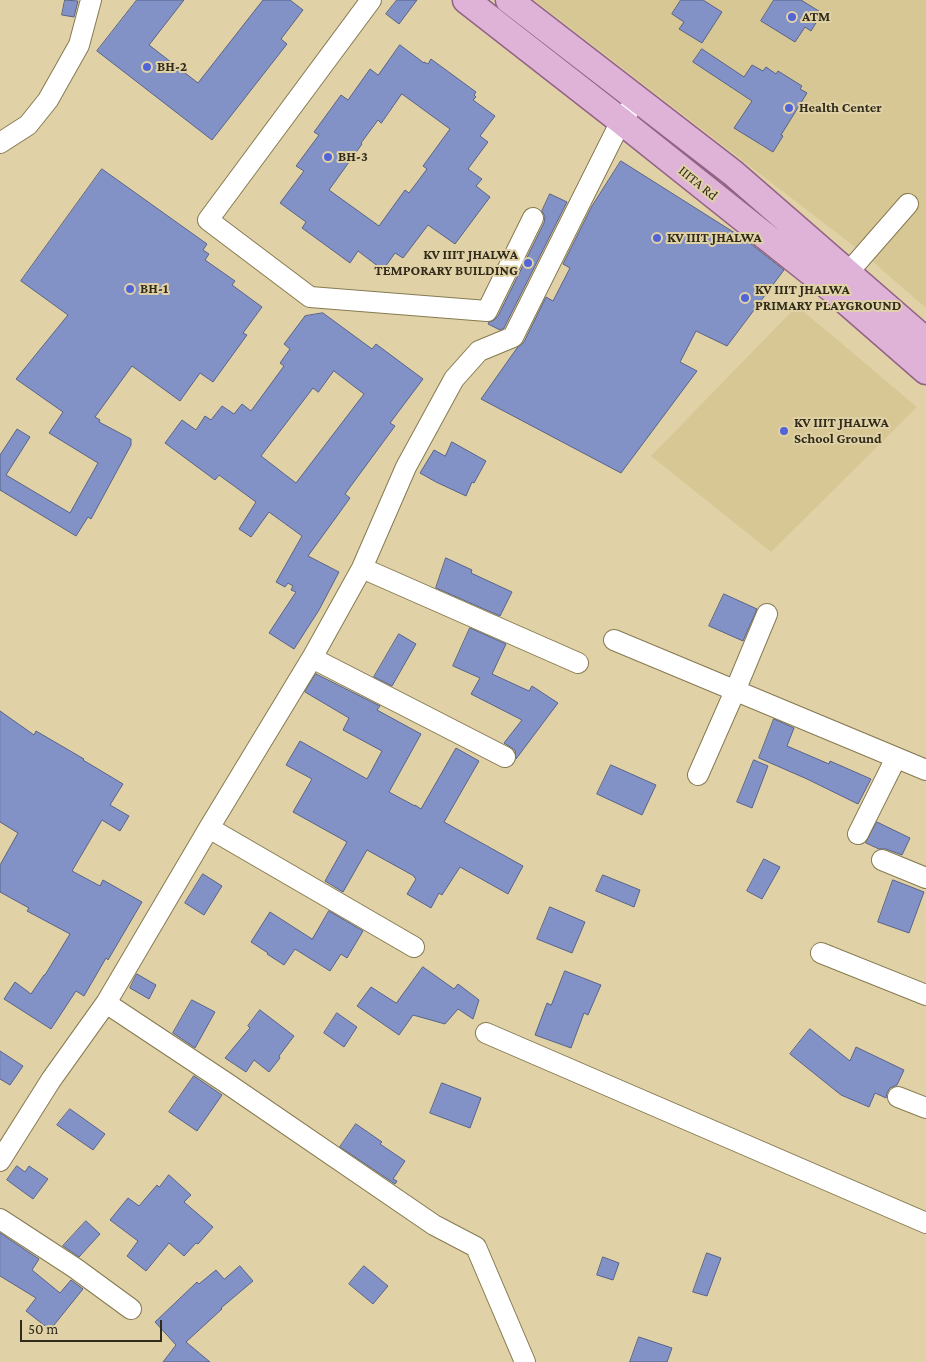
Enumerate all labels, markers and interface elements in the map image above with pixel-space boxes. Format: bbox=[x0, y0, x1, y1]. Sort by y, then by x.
place label: ATM bbox=[802, 9, 830, 25]
marker: ATM bbox=[786, 11, 798, 23]
place label: BH-2 bbox=[157, 59, 187, 75]
marker: BH-2 bbox=[141, 61, 153, 73]
place label: Health Center bbox=[799, 100, 882, 116]
marker: Health Center bbox=[783, 102, 795, 114]
place label: BH-3 bbox=[338, 149, 368, 165]
marker: BH-3 bbox=[322, 151, 334, 163]
street label: IIITA Rd bbox=[675, 162, 721, 204]
place label: KV IIIT JHALWA bbox=[667, 230, 762, 246]
marker: KV IIIT JHALWA bbox=[651, 232, 663, 244]
place label: KV IIIT JHALWA TEMPORARY BUILDING bbox=[374, 247, 518, 280]
marker: KV IIIT JHALWA TEMPORARY BUILDING bbox=[522, 257, 534, 269]
place label: BH-1 bbox=[140, 281, 168, 297]
place label: KV IIIT JHALWA PRIMARY PLAYGROUND bbox=[755, 282, 901, 314]
marker: BH-1 bbox=[124, 283, 136, 295]
marker: KV IIIT JHALWA PRIMARY PLAYGROUND bbox=[739, 292, 751, 304]
place label: KV IIIT JHALWA School Ground bbox=[794, 415, 889, 448]
marker: KV IIIT JHALWA School Ground bbox=[778, 425, 790, 437]
scale bar bbox=[22, 1310, 165, 1342]
text: 50 m bbox=[28, 1321, 58, 1337]

